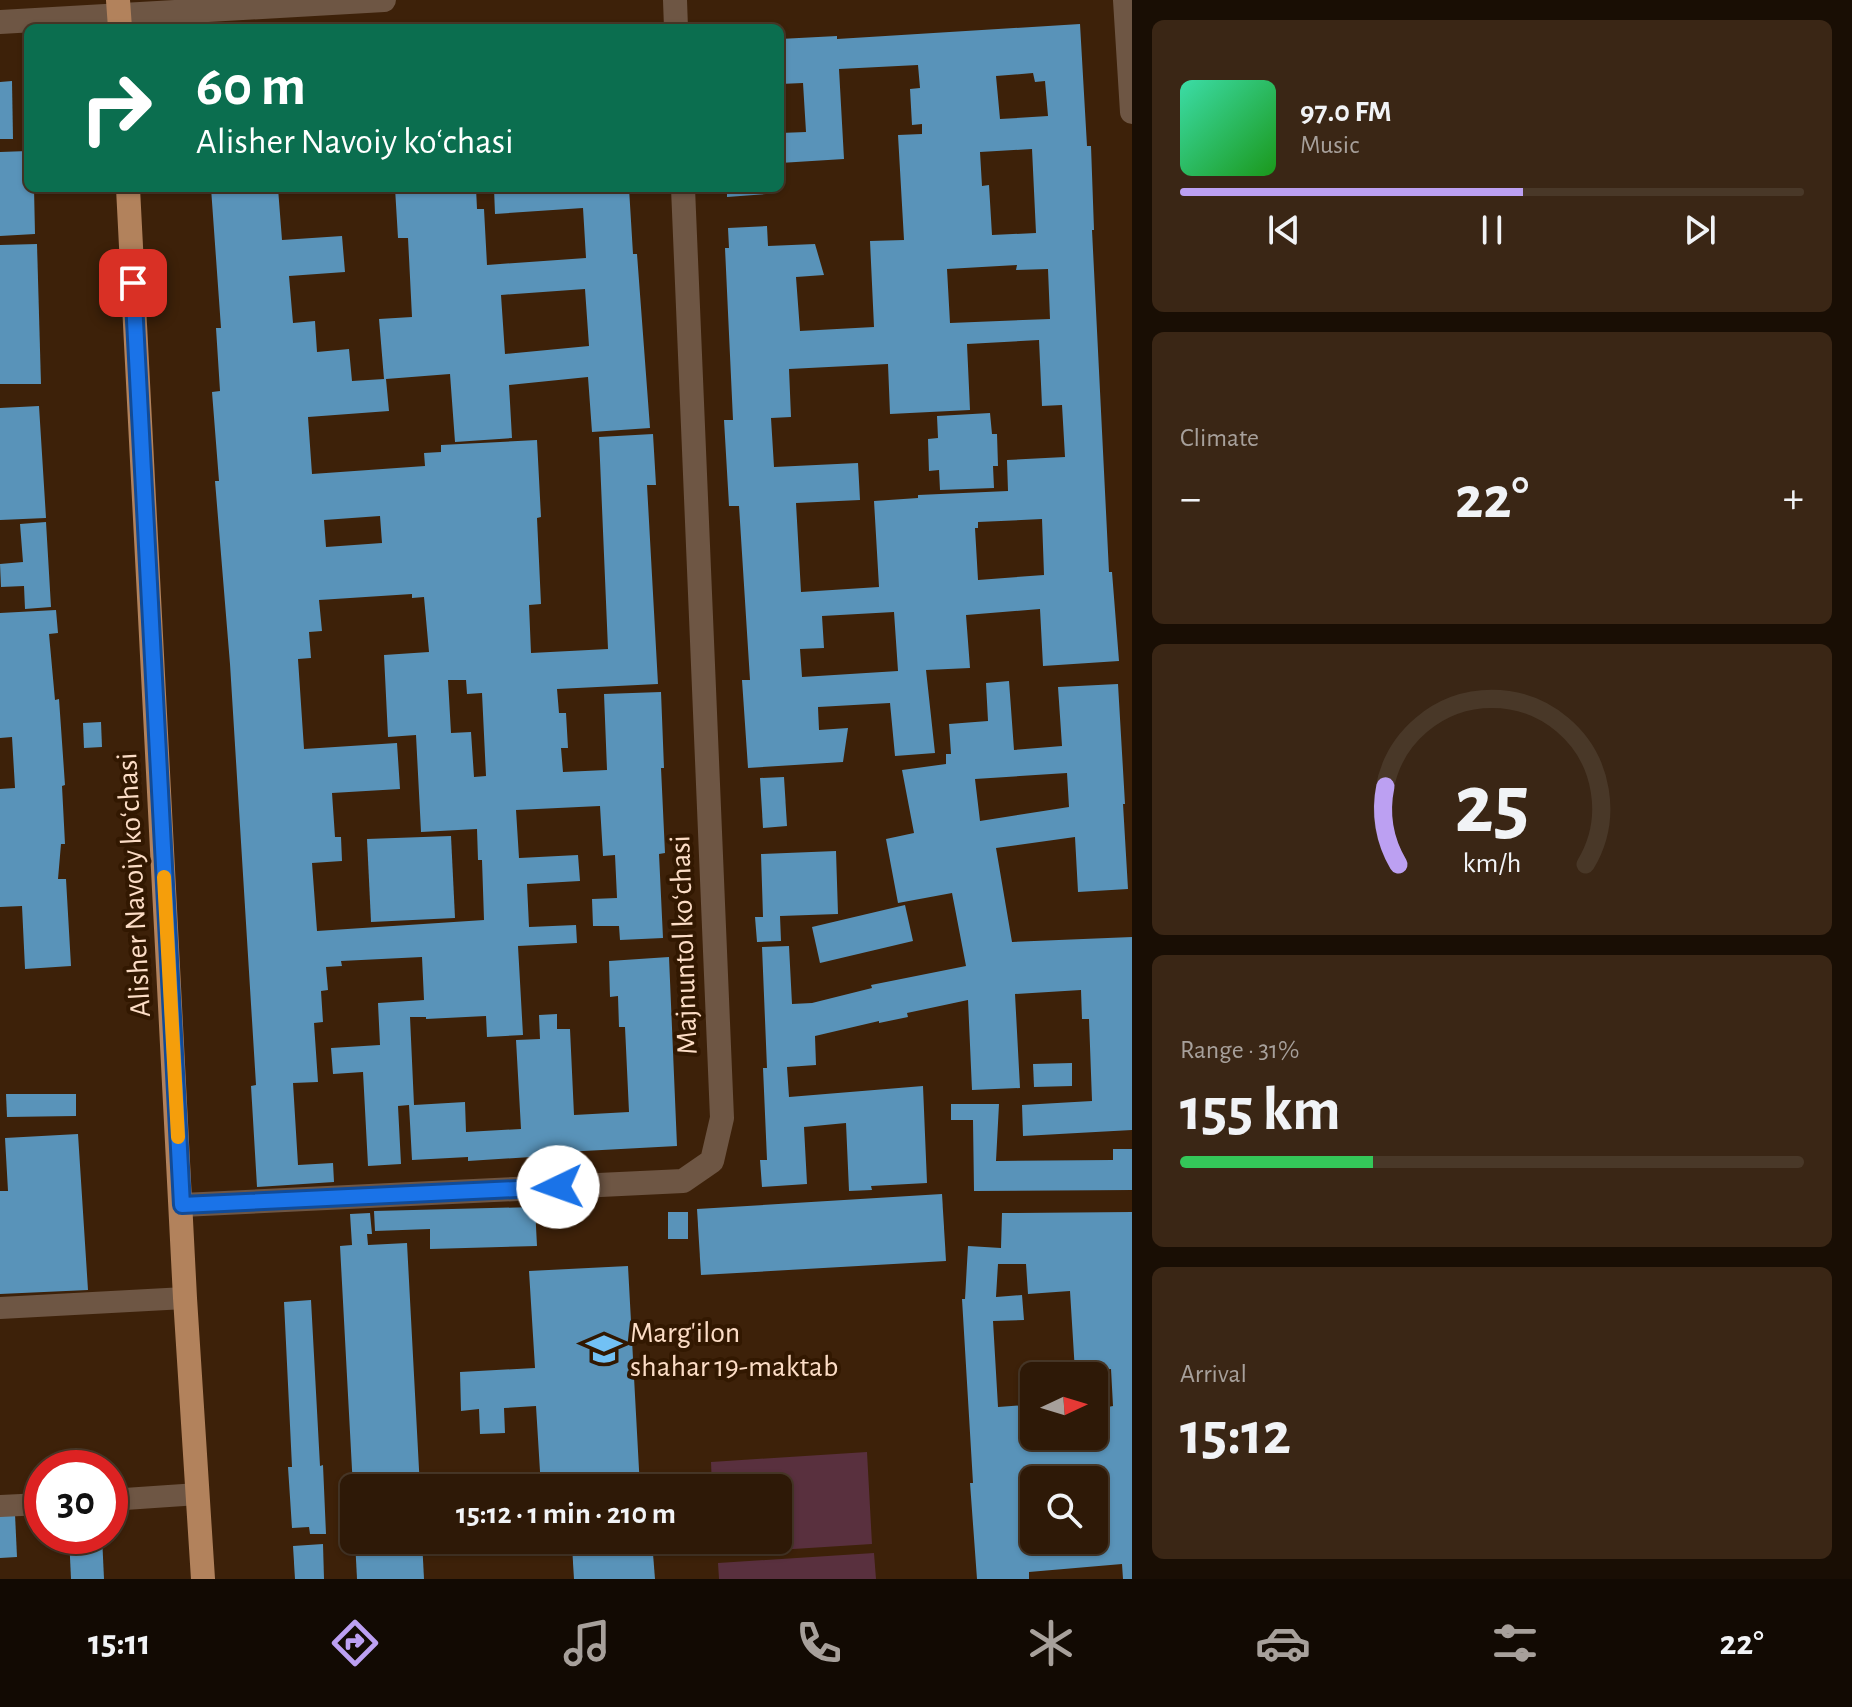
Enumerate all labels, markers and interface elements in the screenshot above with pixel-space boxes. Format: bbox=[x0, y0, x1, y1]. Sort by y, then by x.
icon: right bbox=[64, 56, 168, 160]
text: 60 m bbox=[196, 59, 306, 115]
text: 97.0 FM bbox=[1300, 97, 1392, 127]
text: Alisher Navoiy koʻchasi bbox=[196, 124, 514, 160]
text: Music bbox=[1300, 132, 1359, 158]
icon: previous bbox=[1262, 208, 1306, 252]
icon: pause bbox=[1470, 208, 1514, 252]
icon: next bbox=[1678, 208, 1722, 252]
pin bbox=[99, 249, 167, 317]
icon: arrive bbox=[111, 261, 155, 305]
text: Climate bbox=[1180, 425, 1259, 451]
text: 22° bbox=[1455, 469, 1529, 529]
text: − bbox=[1180, 477, 1201, 521]
text: + bbox=[1783, 477, 1804, 521]
street label: Alisher Navoiy koʻchasi bbox=[112, 752, 156, 1018]
text: 25 bbox=[1454, 764, 1530, 848]
street label: Majnuntol koʻchasi bbox=[665, 835, 703, 1055]
text: km/h bbox=[1463, 850, 1521, 879]
text: Range · 31% bbox=[1180, 1037, 1299, 1063]
text: 155 km bbox=[1180, 1081, 1341, 1141]
position arrow bbox=[516, 1145, 600, 1229]
place label: Marg'ilon shahar 19-maktab bbox=[630, 1318, 838, 1382]
school or university icon: Marg'ilon shahar 19-maktab bbox=[585, 1330, 623, 1368]
text: Arrival bbox=[1180, 1361, 1247, 1387]
north arrow bbox=[1020, 1362, 1108, 1450]
map controls bbox=[1020, 1362, 1108, 1554]
text: 15:12 bbox=[1180, 1405, 1291, 1465]
speed limit sign: 30 bbox=[24, 1450, 128, 1554]
button: search bbox=[1020, 1466, 1108, 1554]
text: 15:12 · 1 min · 210 m bbox=[456, 1499, 676, 1529]
icon: directions bbox=[327, 1615, 383, 1671]
icon: music bbox=[559, 1615, 615, 1671]
icon: phone bbox=[791, 1615, 847, 1671]
icon: climate bbox=[1023, 1615, 1079, 1671]
icon: car bbox=[1255, 1615, 1311, 1671]
icon: filters bbox=[1487, 1615, 1543, 1671]
text: 15:11 bbox=[88, 1625, 151, 1661]
text: 22° bbox=[1719, 1625, 1764, 1661]

